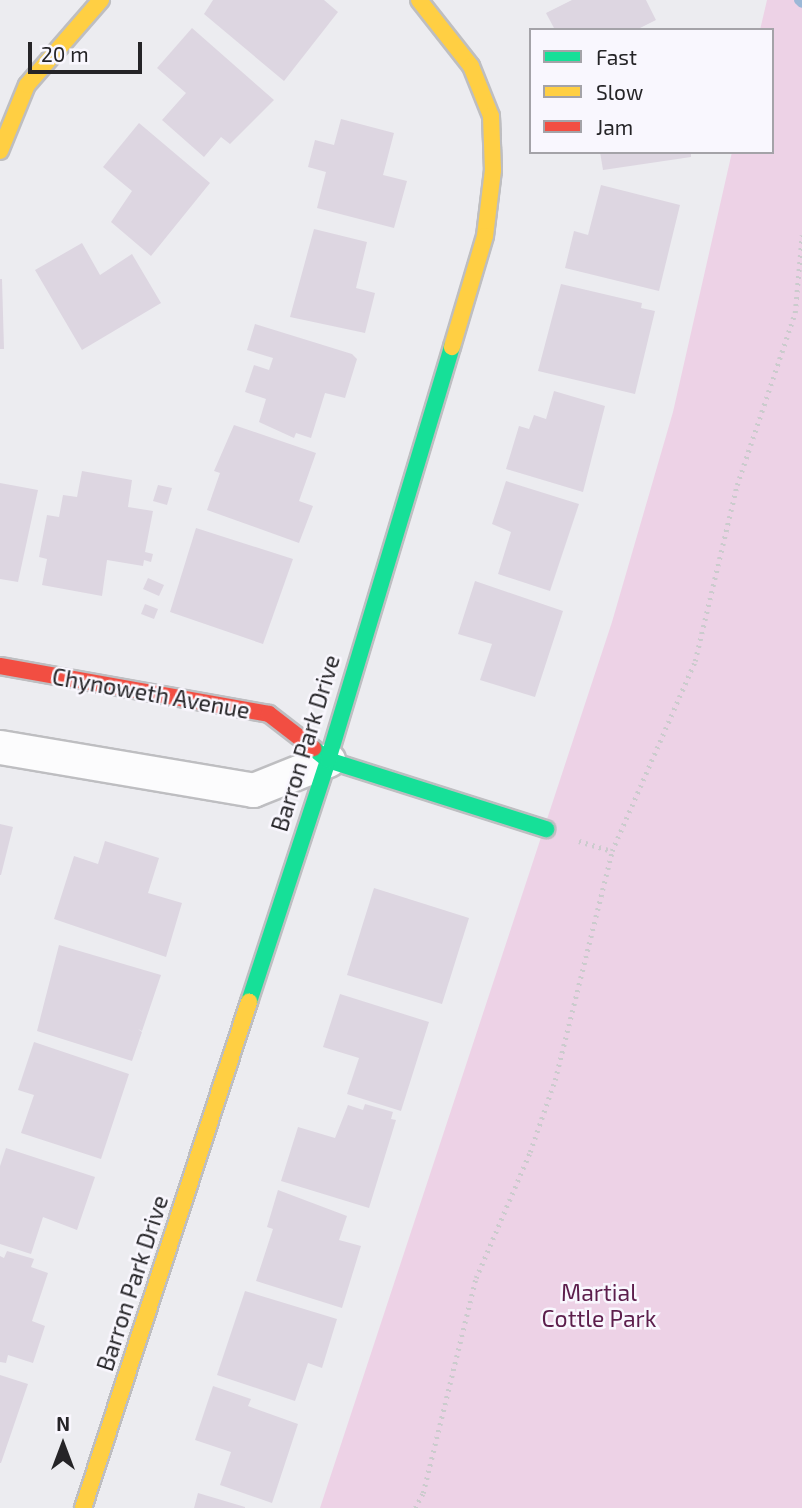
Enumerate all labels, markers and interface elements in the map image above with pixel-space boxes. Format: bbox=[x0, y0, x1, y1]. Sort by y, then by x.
scale bar bbox=[32, 28, 145, 72]
legend bbox=[529, 28, 774, 154]
text: 20 m bbox=[41, 41, 89, 66]
text: Fast bbox=[596, 44, 637, 69]
text: Slow bbox=[596, 79, 643, 104]
text: Jam bbox=[596, 114, 633, 139]
street label: Barron Park Drive bbox=[265, 651, 345, 835]
street label: Chynoweth Avenue bbox=[50, 662, 252, 724]
street label: Barron Park Drive bbox=[91, 1192, 173, 1374]
park label: Martial Cottle Park bbox=[541, 1278, 657, 1332]
north arrow bbox=[28, 1410, 98, 1480]
text: N bbox=[56, 1412, 70, 1435]

